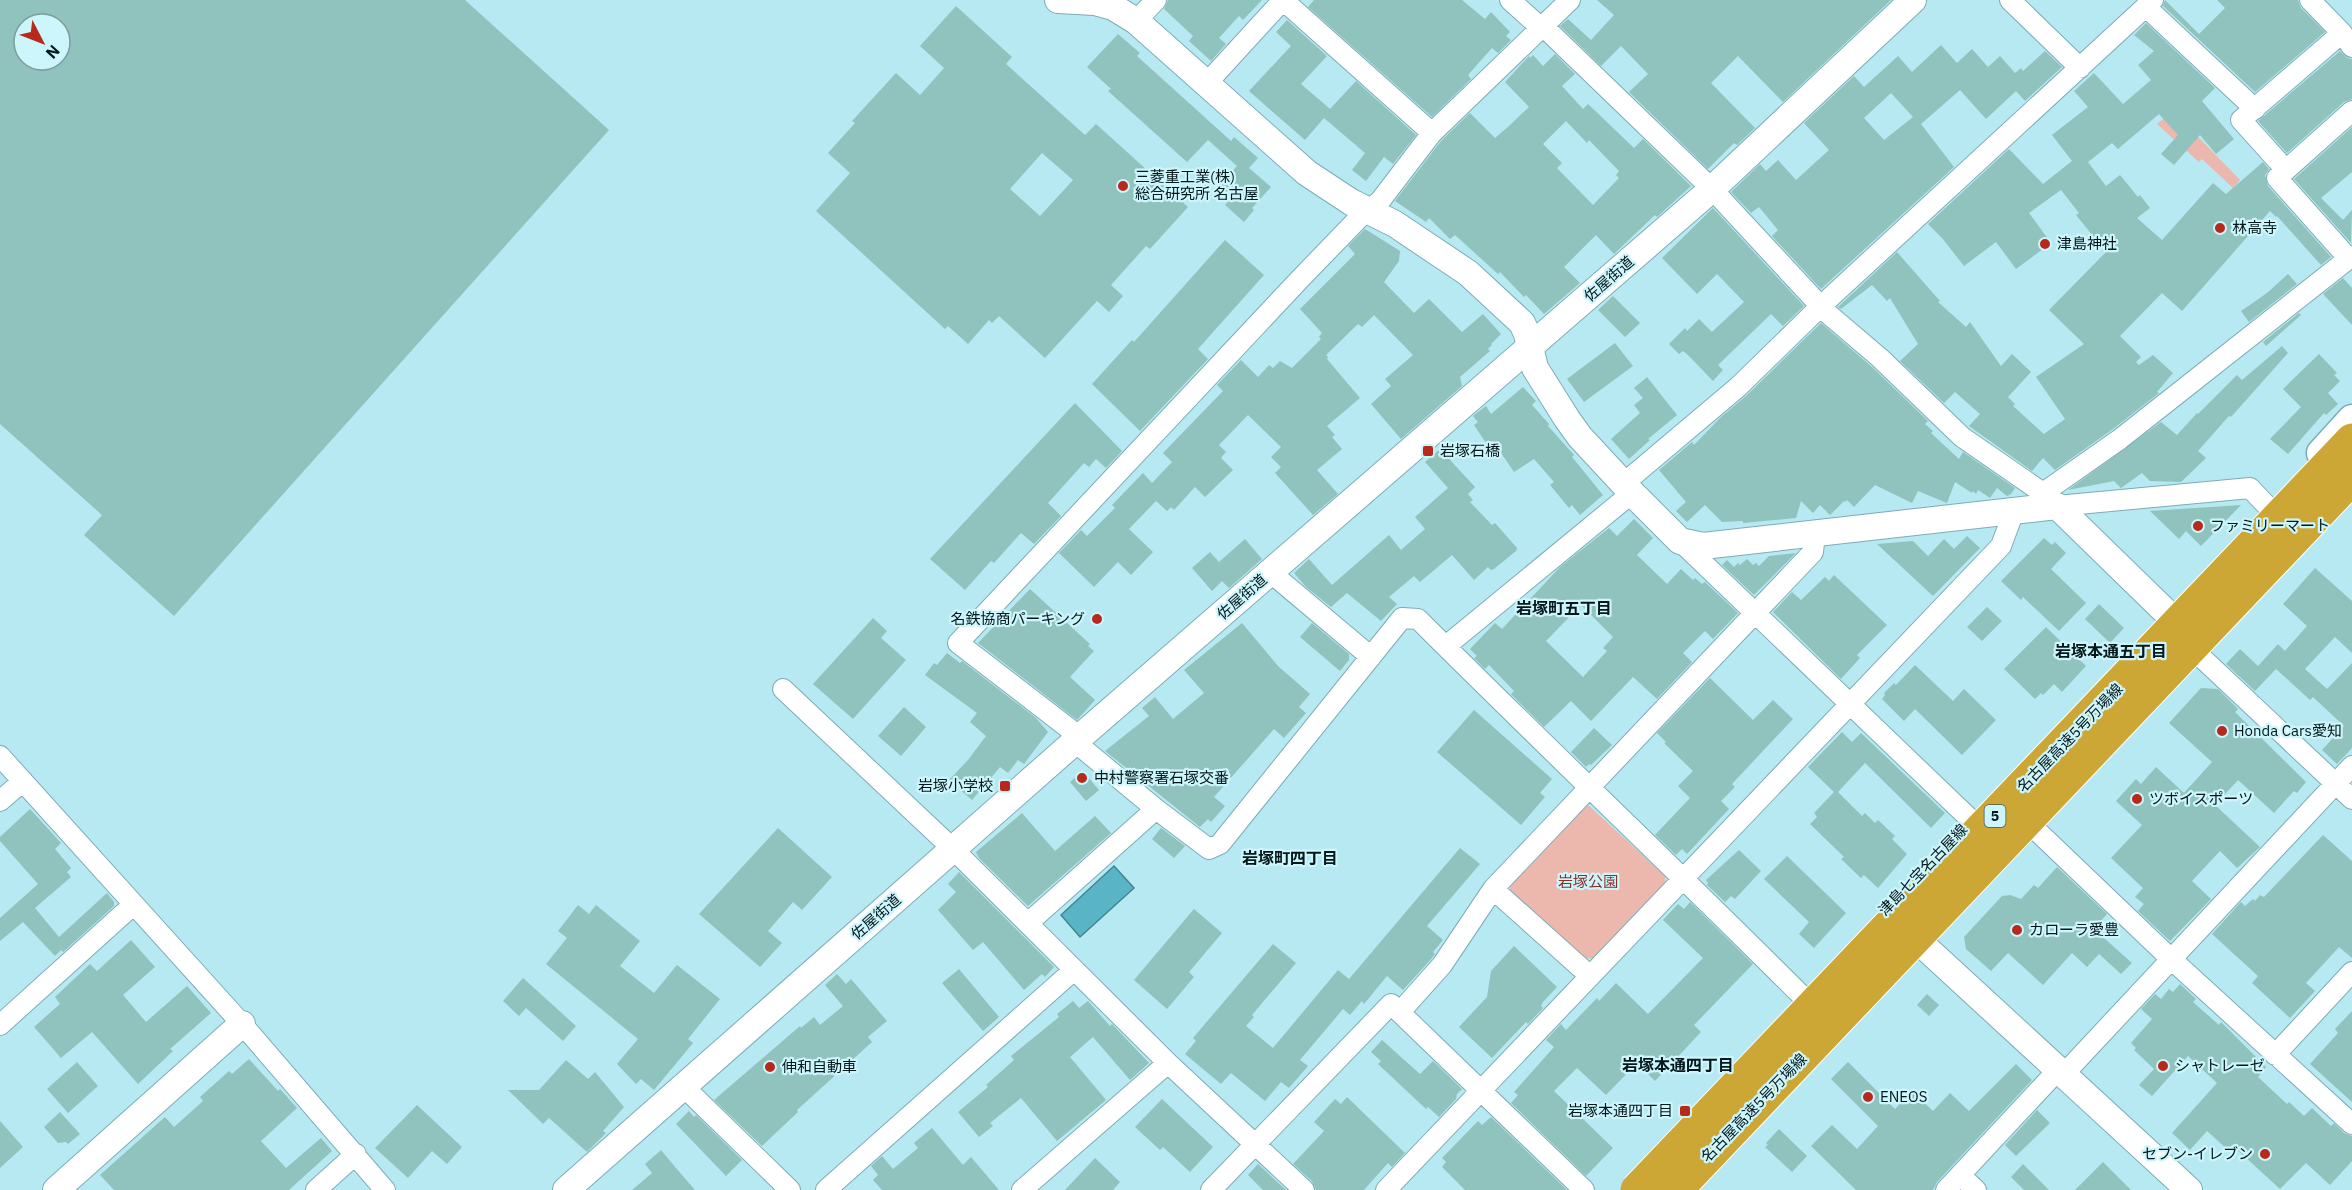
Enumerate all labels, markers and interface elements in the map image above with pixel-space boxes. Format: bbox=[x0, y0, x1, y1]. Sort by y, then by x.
north arrow bbox=[12, 12, 72, 72]
text: N bbox=[42, 41, 64, 63]
place label: 三菱重工業(株) 総合研究所 名古屋 bbox=[1135, 167, 1259, 203]
marker: 三菱重工業(株) 総合研究所 名古屋 bbox=[1116, 179, 1130, 193]
place label: 林高寺 bbox=[2232, 218, 2277, 237]
marker: 林高寺 bbox=[2213, 221, 2227, 235]
place label: 津島神社 bbox=[2057, 234, 2117, 253]
marker: 津島神社 bbox=[2038, 237, 2052, 251]
street label: 佐屋街道 bbox=[1580, 252, 1638, 305]
place label: 岩塚石橋 bbox=[1440, 441, 1500, 460]
marker: 岩塚石橋 bbox=[1421, 444, 1435, 458]
place label: ファミリーマート bbox=[2210, 516, 2330, 535]
marker: ファミリーマート bbox=[2191, 519, 2205, 533]
street label: 佐屋街道 bbox=[1213, 570, 1271, 623]
district label: 岩塚町五丁目 bbox=[1516, 598, 1612, 618]
place label: 名鉄協商パーキング bbox=[950, 609, 1085, 628]
marker: 名鉄協商パーキング bbox=[1090, 612, 1104, 626]
district label: 岩塚本通五丁目 bbox=[2055, 641, 2167, 661]
street label: 名古屋高速5号万場線 bbox=[2013, 679, 2126, 796]
place label: Honda Cars愛知 bbox=[2234, 721, 2342, 740]
marker: Honda Cars愛知 bbox=[2215, 724, 2229, 738]
place label: 中村警察署石塚交番 bbox=[1094, 768, 1229, 787]
marker: 中村警察署石塚交番 bbox=[1075, 771, 1089, 785]
place label: 岩塚小学校 bbox=[918, 776, 993, 795]
marker: 岩塚小学校 bbox=[998, 779, 1012, 793]
place label: ツボイスポーツ bbox=[2149, 789, 2253, 808]
marker: ツボイスポーツ bbox=[2130, 792, 2144, 806]
road number: 5 bbox=[1984, 805, 2006, 827]
street label: 津島七宝名古屋線 bbox=[1874, 820, 1971, 919]
district label: 岩塚町四丁目 bbox=[1242, 848, 1338, 868]
park label: 岩塚公園 bbox=[1558, 872, 1618, 891]
street label: 佐屋街道 bbox=[847, 890, 905, 943]
place label: カローラ愛豊 bbox=[2029, 920, 2119, 939]
marker: カローラ愛豊 bbox=[2010, 923, 2024, 937]
street label: 名古屋高速5号万場線 bbox=[1697, 1049, 1810, 1166]
district label: 岩塚本通四丁目 bbox=[1622, 1055, 1734, 1075]
place label: シャトレーゼ bbox=[2175, 1056, 2265, 1075]
place label: 伸和自動車 bbox=[782, 1057, 857, 1076]
marker: シャトレーゼ bbox=[2156, 1059, 2170, 1073]
marker: 伸和自動車 bbox=[763, 1060, 777, 1074]
place label: ENEOS bbox=[1880, 1087, 1927, 1106]
marker: ENEOS bbox=[1861, 1090, 1875, 1104]
place label: 岩塚本通四丁目 bbox=[1568, 1101, 1673, 1120]
marker: 岩塚本通四丁目 bbox=[1678, 1104, 1692, 1118]
place label: セブン-イレブン bbox=[2142, 1144, 2253, 1163]
marker: セブン-イレブン bbox=[2258, 1147, 2272, 1161]

